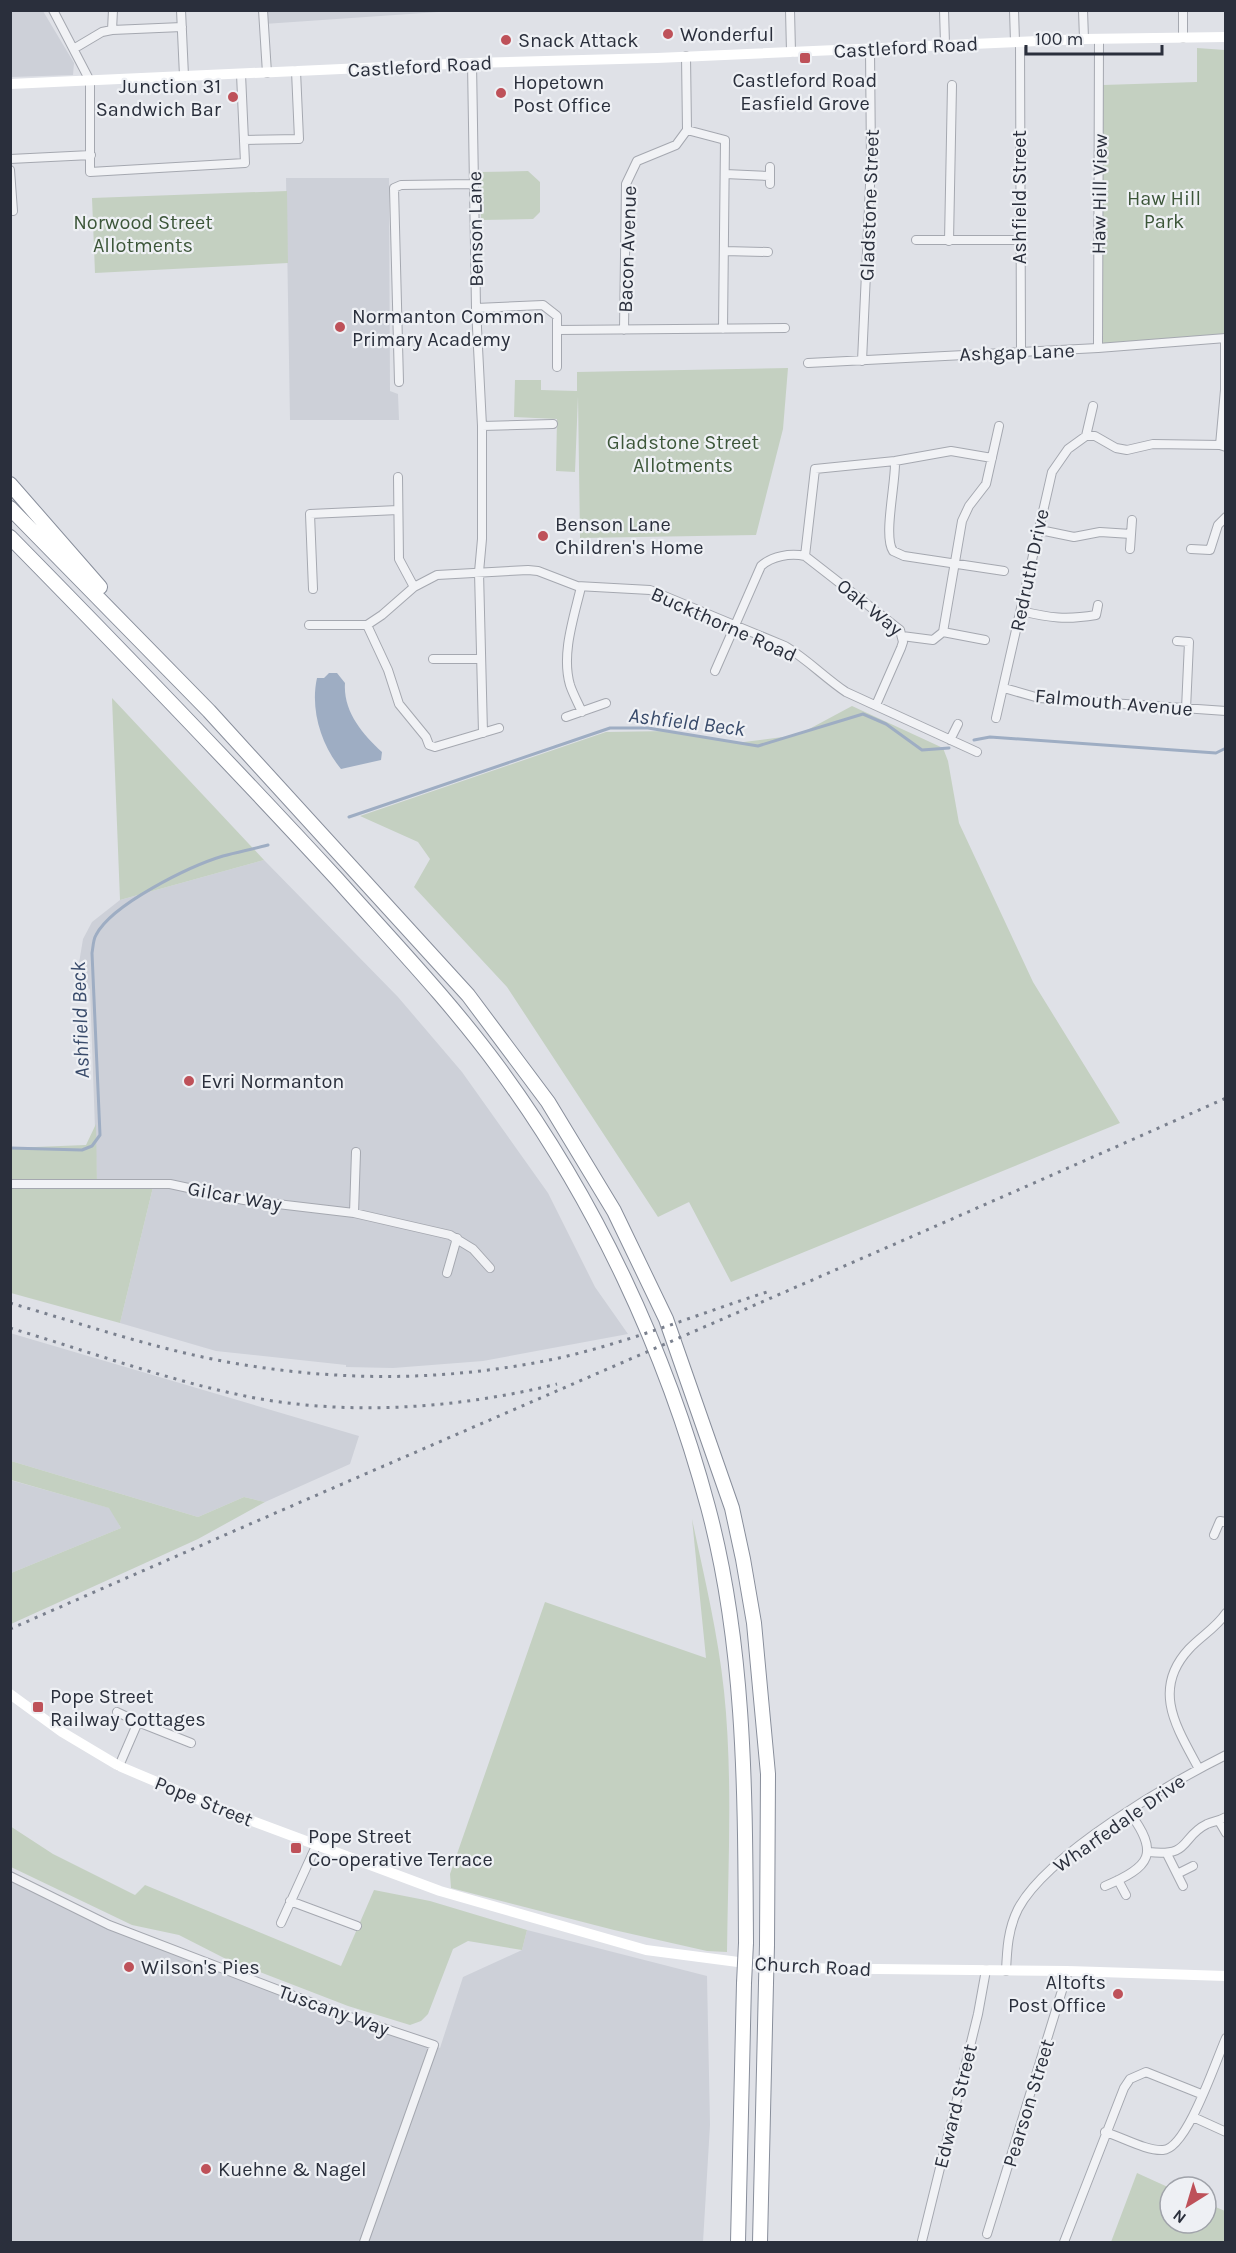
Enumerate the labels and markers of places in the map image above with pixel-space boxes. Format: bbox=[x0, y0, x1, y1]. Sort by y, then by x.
place label: Wonderful bbox=[680, 23, 774, 46]
marker: Wonderful bbox=[661, 27, 675, 41]
place label: Snack Attack bbox=[518, 29, 639, 52]
marker: Snack Attack bbox=[499, 33, 513, 47]
marker: Castleford Road Easfield Grove bbox=[798, 51, 812, 65]
place label: Castleford Road Easfield Grove bbox=[733, 69, 877, 115]
place label: Hopetown Post Office bbox=[513, 71, 611, 117]
place label: Junction 31 Sandwich Bar bbox=[96, 75, 222, 121]
marker: Hopetown Post Office bbox=[494, 86, 508, 100]
marker: Junction 31 Sandwich Bar bbox=[226, 90, 240, 104]
place label: Normanton Common Primary Academy bbox=[352, 305, 545, 351]
marker: Normanton Common Primary Academy bbox=[333, 320, 347, 334]
place label: Benson Lane Children's Home bbox=[555, 513, 704, 559]
marker: Benson Lane Children's Home bbox=[536, 529, 550, 543]
place label: Evri Normanton bbox=[201, 1070, 344, 1093]
marker: Evri Normanton bbox=[182, 1074, 196, 1088]
place label: Pope Street Railway Cottages bbox=[50, 1685, 206, 1731]
marker: Pope Street Railway Cottages bbox=[31, 1700, 45, 1714]
place label: Pope Street Co-operative Terrace bbox=[308, 1825, 493, 1871]
marker: Pope Street Co-operative Terrace bbox=[289, 1841, 303, 1855]
place label: Wilson's Pies bbox=[141, 1956, 260, 1979]
marker: Wilson's Pies bbox=[122, 1960, 136, 1974]
place label: Altofts Post Office bbox=[1008, 1971, 1106, 2017]
marker: Altofts Post Office bbox=[1111, 1987, 1125, 2001]
place label: Kuehne & Nagel bbox=[218, 2158, 367, 2181]
marker: Kuehne & Nagel bbox=[199, 2162, 213, 2176]

